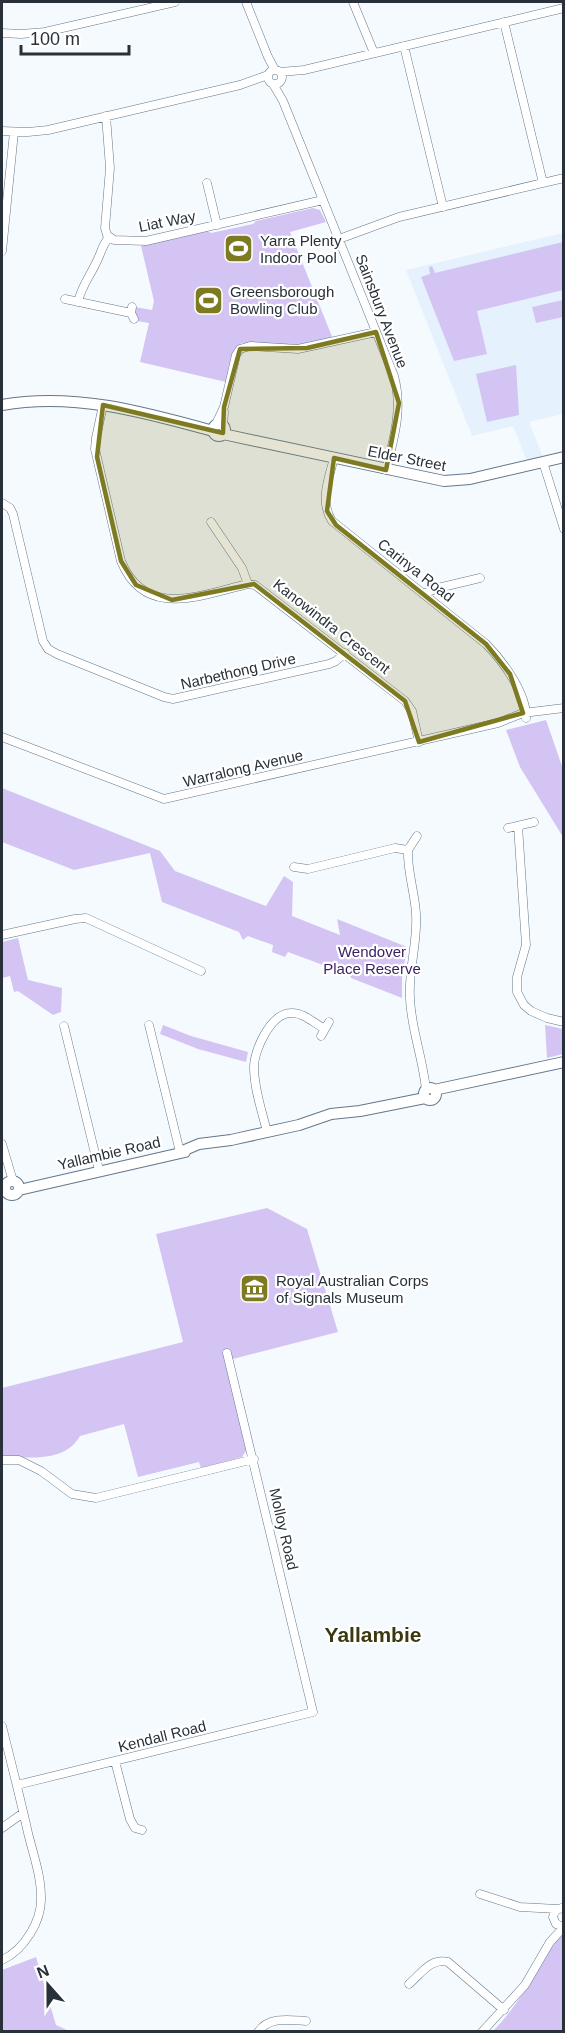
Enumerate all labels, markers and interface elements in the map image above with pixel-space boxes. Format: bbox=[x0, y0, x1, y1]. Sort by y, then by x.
scale bar bbox=[21, 18, 129, 56]
text: 100 m bbox=[30, 29, 80, 49]
street label: Liat Way bbox=[137, 207, 197, 235]
place label: Yarra Plenty Indoor Pool bbox=[260, 232, 342, 266]
sports icon: Yarra Plenty Indoor Pool bbox=[223, 233, 255, 265]
street label: Sainsbury Avenue bbox=[352, 252, 412, 370]
place label: Greensborough Bowling Club bbox=[230, 283, 334, 317]
sports icon: Greensborough Bowling Club bbox=[193, 284, 225, 316]
street label: Elder Street bbox=[366, 442, 448, 474]
street label: Carinya Road bbox=[375, 535, 457, 605]
street label: Kanowindra Crescent bbox=[270, 575, 394, 677]
street label: Narbethong Drive bbox=[179, 649, 297, 693]
street label: Warralong Avenue bbox=[181, 746, 305, 790]
park label: Wendover Place Reserve bbox=[323, 943, 421, 977]
street label: Yallambie Road bbox=[56, 1133, 162, 1173]
place label: Royal Australian Corps of Signals Museum bbox=[276, 1272, 429, 1306]
museum icon: Royal Australian Corps of Signals Museum bbox=[239, 1273, 271, 1305]
street label: Molloy Road bbox=[266, 1486, 302, 1572]
district label: Yallambie bbox=[325, 1623, 421, 1646]
street label: Kendall Road bbox=[116, 1717, 208, 1755]
north arrow bbox=[18, 1955, 78, 2015]
text: N bbox=[34, 1961, 51, 1981]

